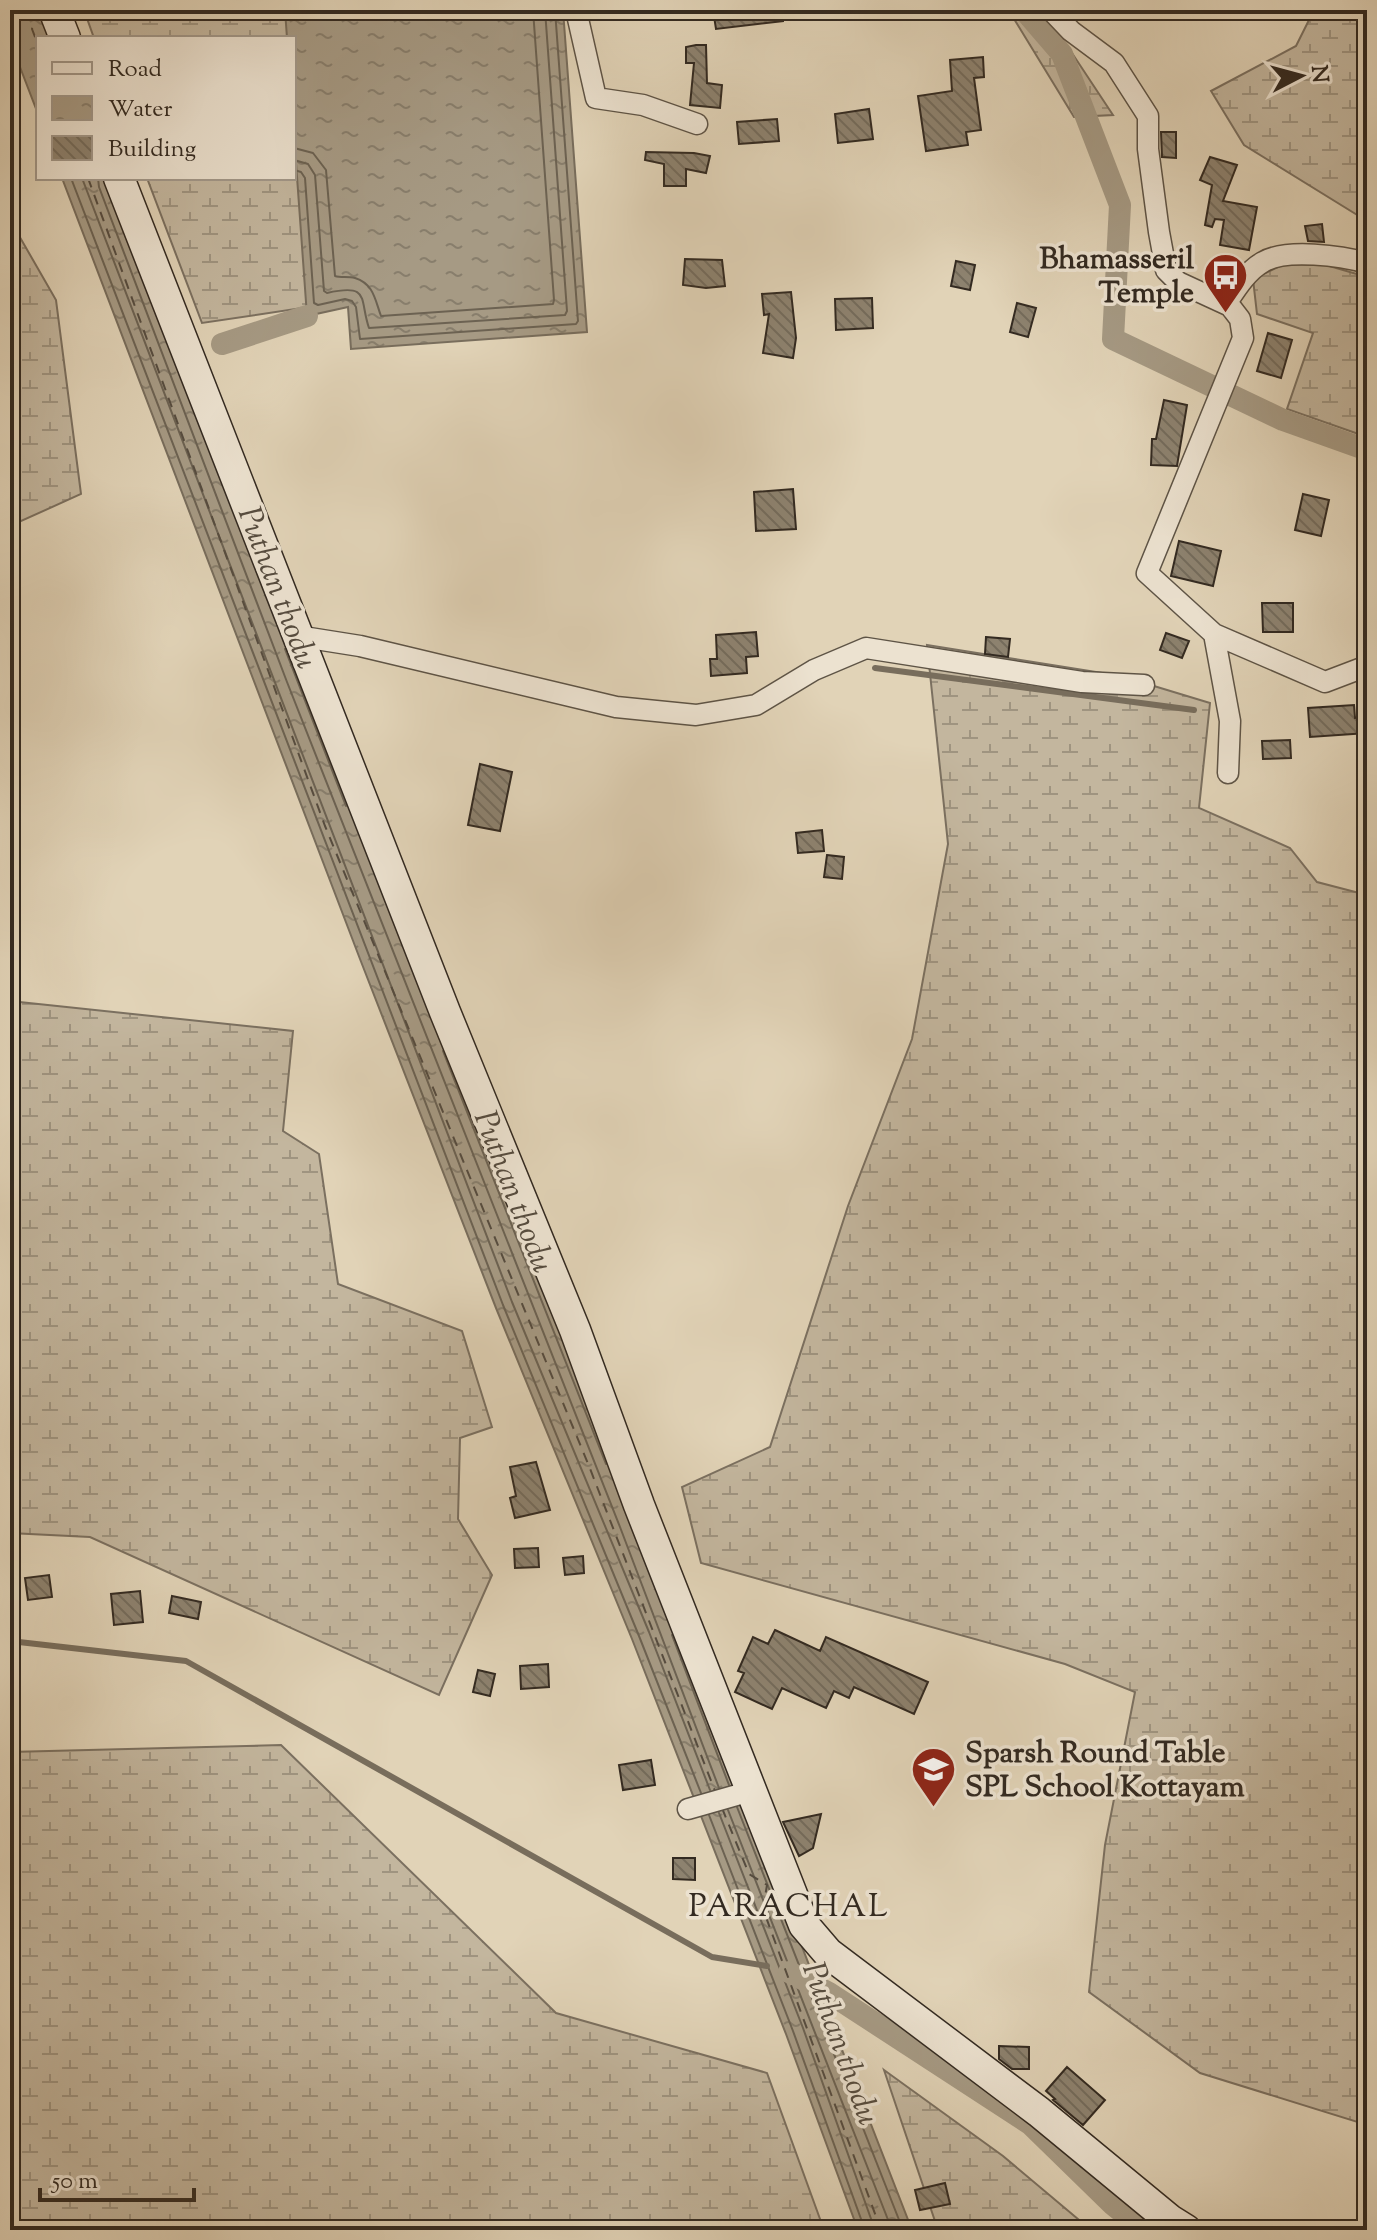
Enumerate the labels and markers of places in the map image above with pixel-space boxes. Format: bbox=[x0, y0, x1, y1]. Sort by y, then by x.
place label: Bhamasseril Temple bbox=[1039, 239, 1195, 316]
bus stop icon: Bhamasseril Temple bbox=[1201, 251, 1249, 314]
place label: Sparsh Round Table SPL School Kottayam bbox=[965, 1733, 1245, 1810]
school or university icon: Sparsh Round Table SPL School Kottayam bbox=[910, 1745, 958, 1808]

